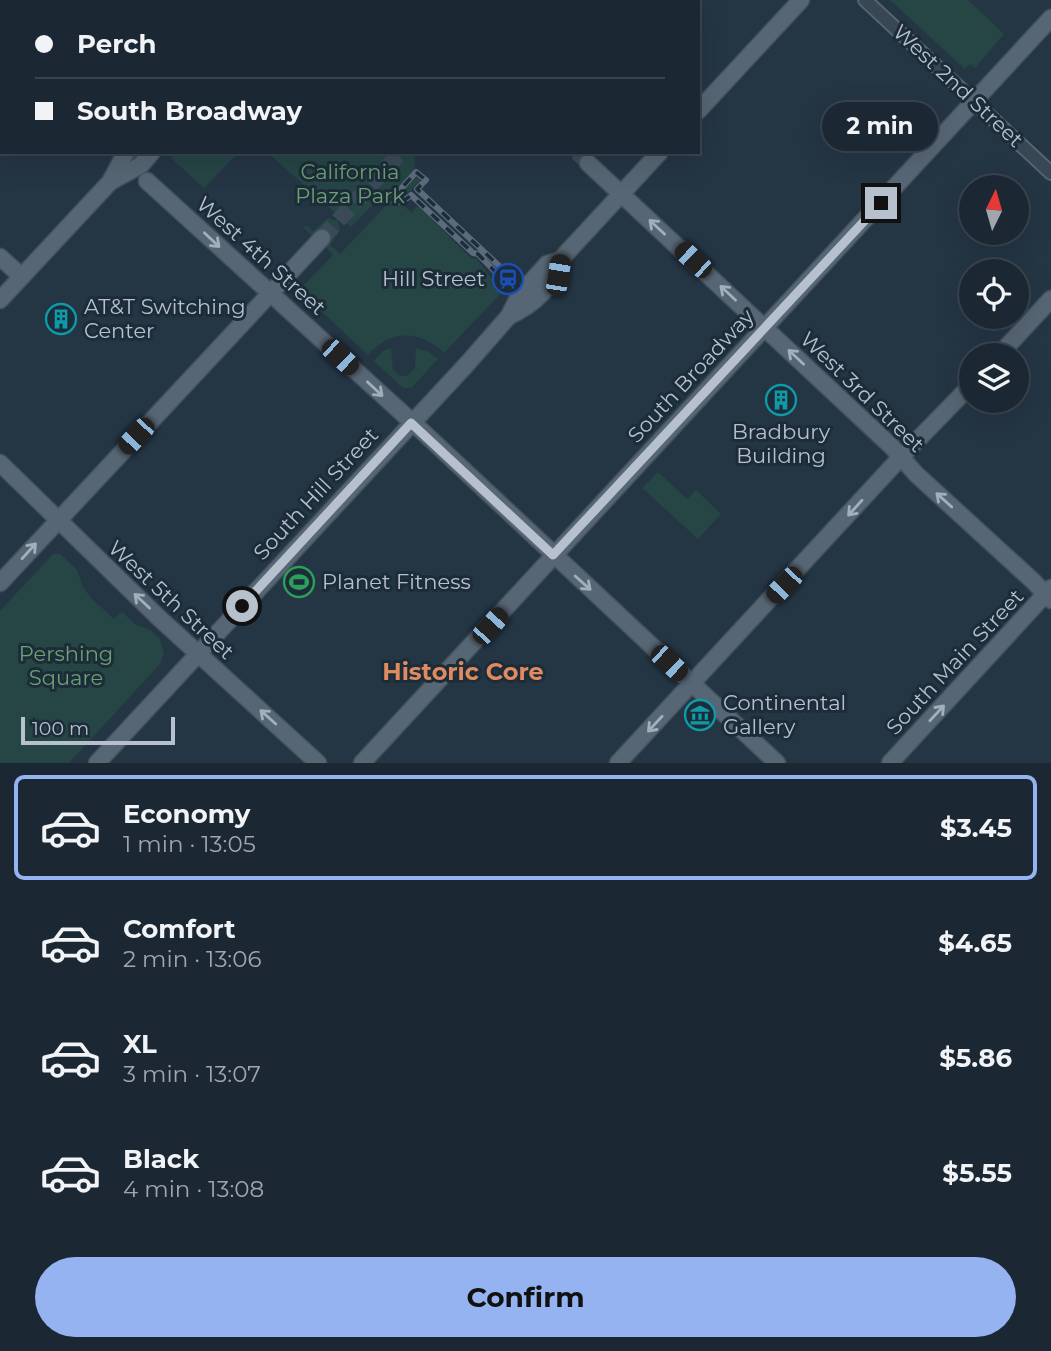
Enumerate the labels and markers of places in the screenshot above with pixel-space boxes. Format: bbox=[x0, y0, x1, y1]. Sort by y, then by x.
station icon: Hill Street bbox=[491, 262, 525, 296]
place label: Hill Street bbox=[382, 266, 485, 291]
place label: AT&T Switching Center bbox=[84, 294, 246, 343]
building icon: AT&T Switching Center bbox=[44, 302, 78, 336]
building icon: Bradbury Building bbox=[764, 383, 798, 417]
place label: Bradbury Building bbox=[732, 419, 831, 468]
sports icon: Planet Fitness bbox=[282, 565, 316, 599]
place label: Planet Fitness bbox=[322, 569, 471, 594]
place label: Continental Gallery bbox=[723, 690, 846, 739]
museum icon: Continental Gallery bbox=[683, 698, 717, 732]

